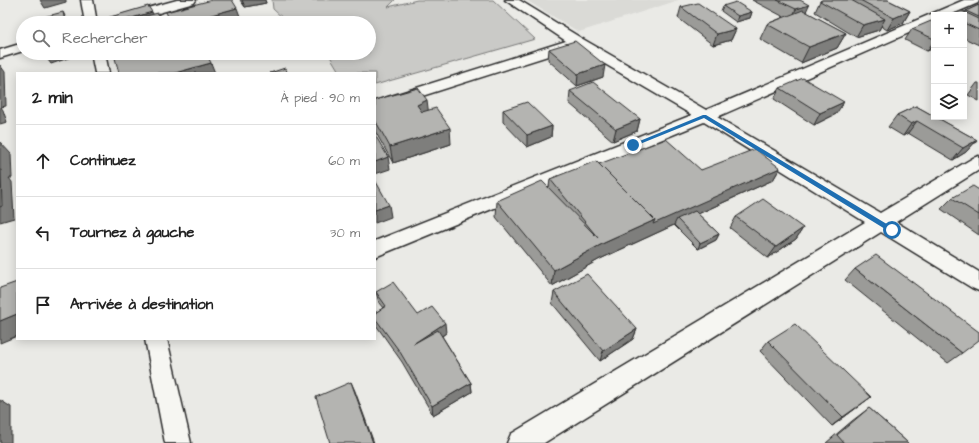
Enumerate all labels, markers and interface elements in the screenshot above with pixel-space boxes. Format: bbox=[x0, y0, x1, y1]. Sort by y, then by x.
map controls bbox=[931, 12, 967, 120]
button: + bbox=[931, 12, 967, 48]
search box bbox=[16, 16, 376, 60]
icon: search bbox=[30, 27, 52, 49]
text: Rechercher bbox=[62, 28, 147, 49]
button: − bbox=[931, 48, 967, 84]
button: layers bbox=[931, 84, 967, 120]
text: 2 min bbox=[32, 86, 73, 110]
text: À pied · 90 m bbox=[280, 89, 360, 107]
route end bbox=[624, 136, 642, 154]
icon: ahead bbox=[32, 150, 54, 172]
text: Continuez bbox=[70, 150, 136, 171]
text: 60 m bbox=[328, 152, 360, 170]
route start bbox=[883, 221, 901, 239]
icon: left bbox=[32, 222, 54, 244]
text: Tournez à gauche bbox=[70, 222, 194, 243]
text: 30 m bbox=[330, 224, 360, 242]
icon: arrive bbox=[32, 294, 54, 316]
text: Arrivée à destination bbox=[70, 294, 213, 315]

